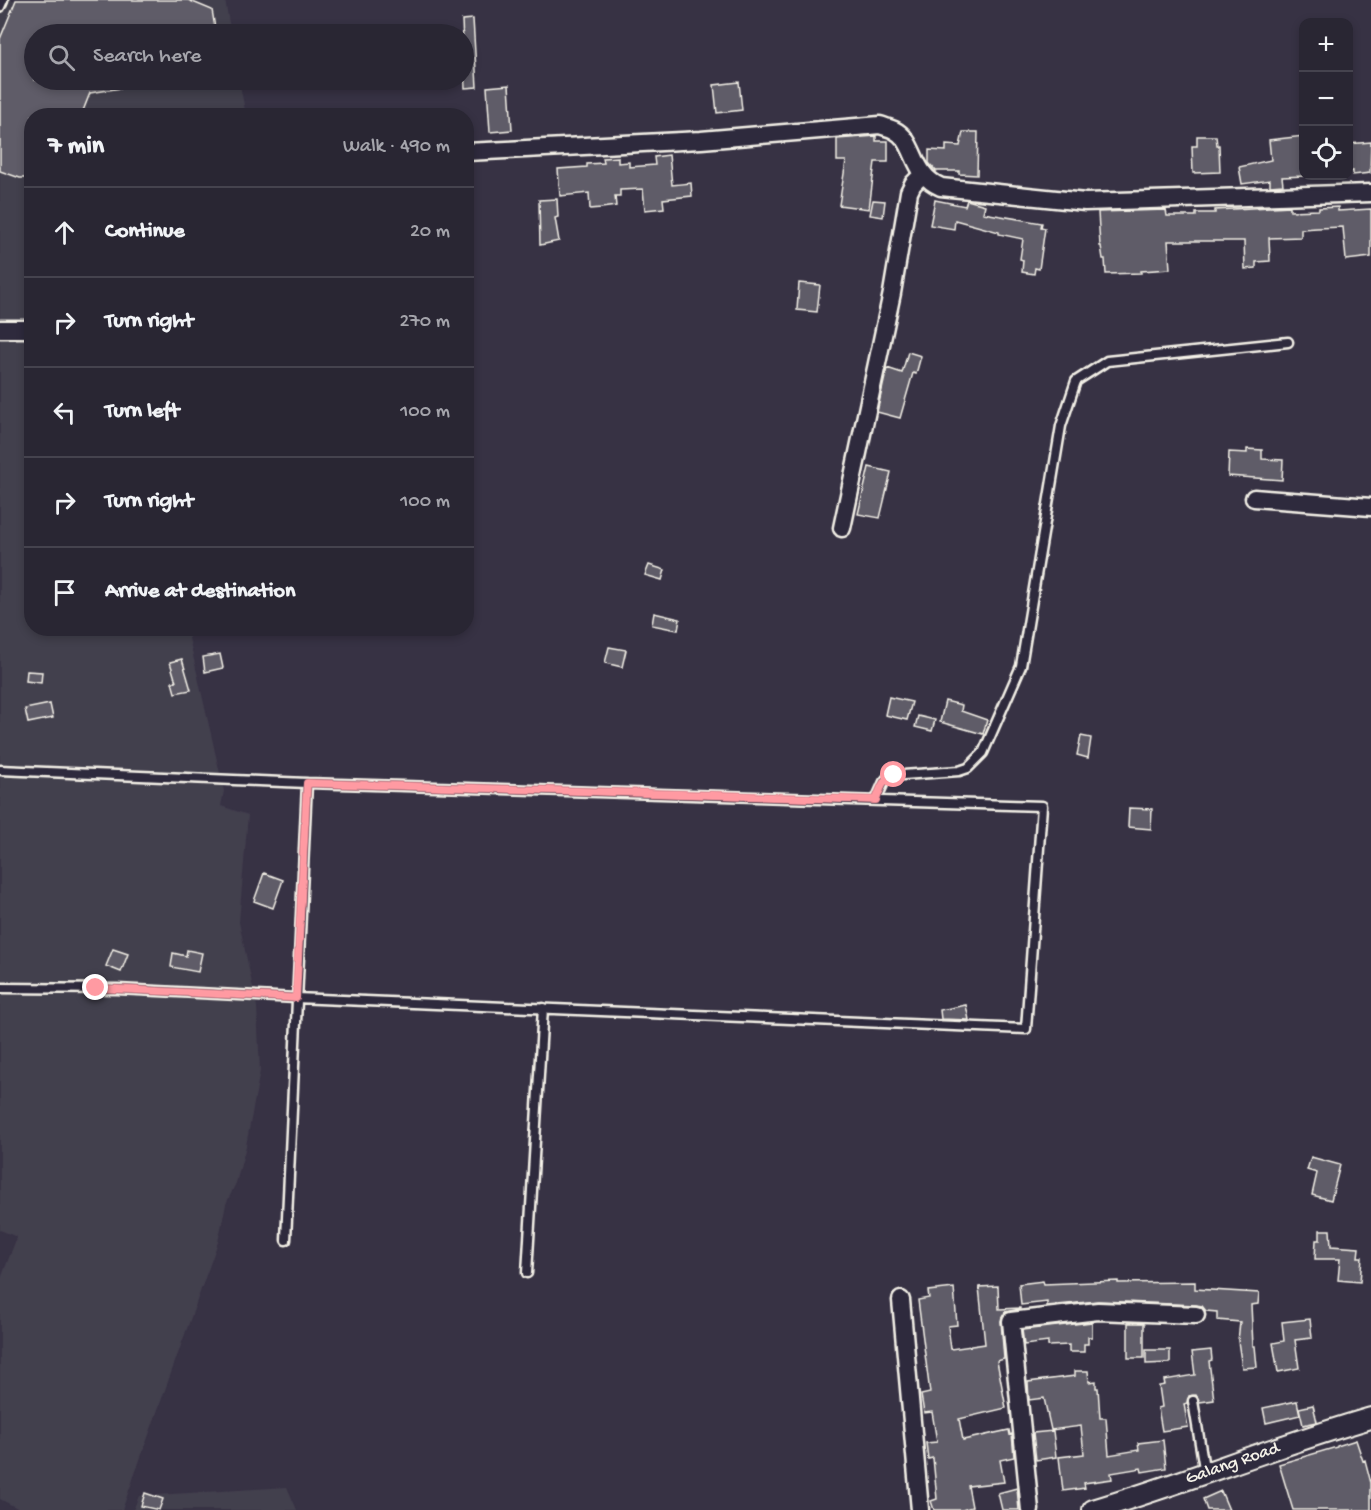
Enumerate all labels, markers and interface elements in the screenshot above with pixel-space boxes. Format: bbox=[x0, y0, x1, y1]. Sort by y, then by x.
map controls bbox=[1299, 18, 1353, 180]
button: + bbox=[1299, 18, 1353, 72]
search box bbox=[24, 24, 474, 90]
icon: search bbox=[45, 41, 78, 74]
text: Search here bbox=[93, 44, 201, 70]
button: − bbox=[1299, 72, 1353, 126]
button: locate bbox=[1299, 126, 1353, 180]
text: 7 min bbox=[48, 132, 104, 163]
text: Walk · 490 m bbox=[343, 136, 450, 159]
icon: ahead bbox=[48, 216, 81, 249]
text: Continue bbox=[105, 219, 185, 245]
text: 20 m bbox=[410, 221, 450, 244]
icon: right bbox=[48, 306, 81, 339]
text: Turn right bbox=[105, 309, 193, 335]
text: 270 m bbox=[400, 311, 450, 334]
icon: left bbox=[48, 396, 81, 429]
text: Turn left bbox=[105, 399, 179, 425]
text: 100 m bbox=[400, 401, 450, 424]
icon: right bbox=[48, 486, 81, 519]
text: Turn right bbox=[105, 489, 193, 515]
text: 100 m bbox=[400, 491, 450, 514]
icon: arrive bbox=[48, 576, 81, 609]
text: Arrive at destination bbox=[105, 579, 295, 605]
route start bbox=[880, 761, 906, 787]
route end bbox=[82, 974, 108, 1000]
street label: Galang Road bbox=[1183, 1437, 1283, 1490]

